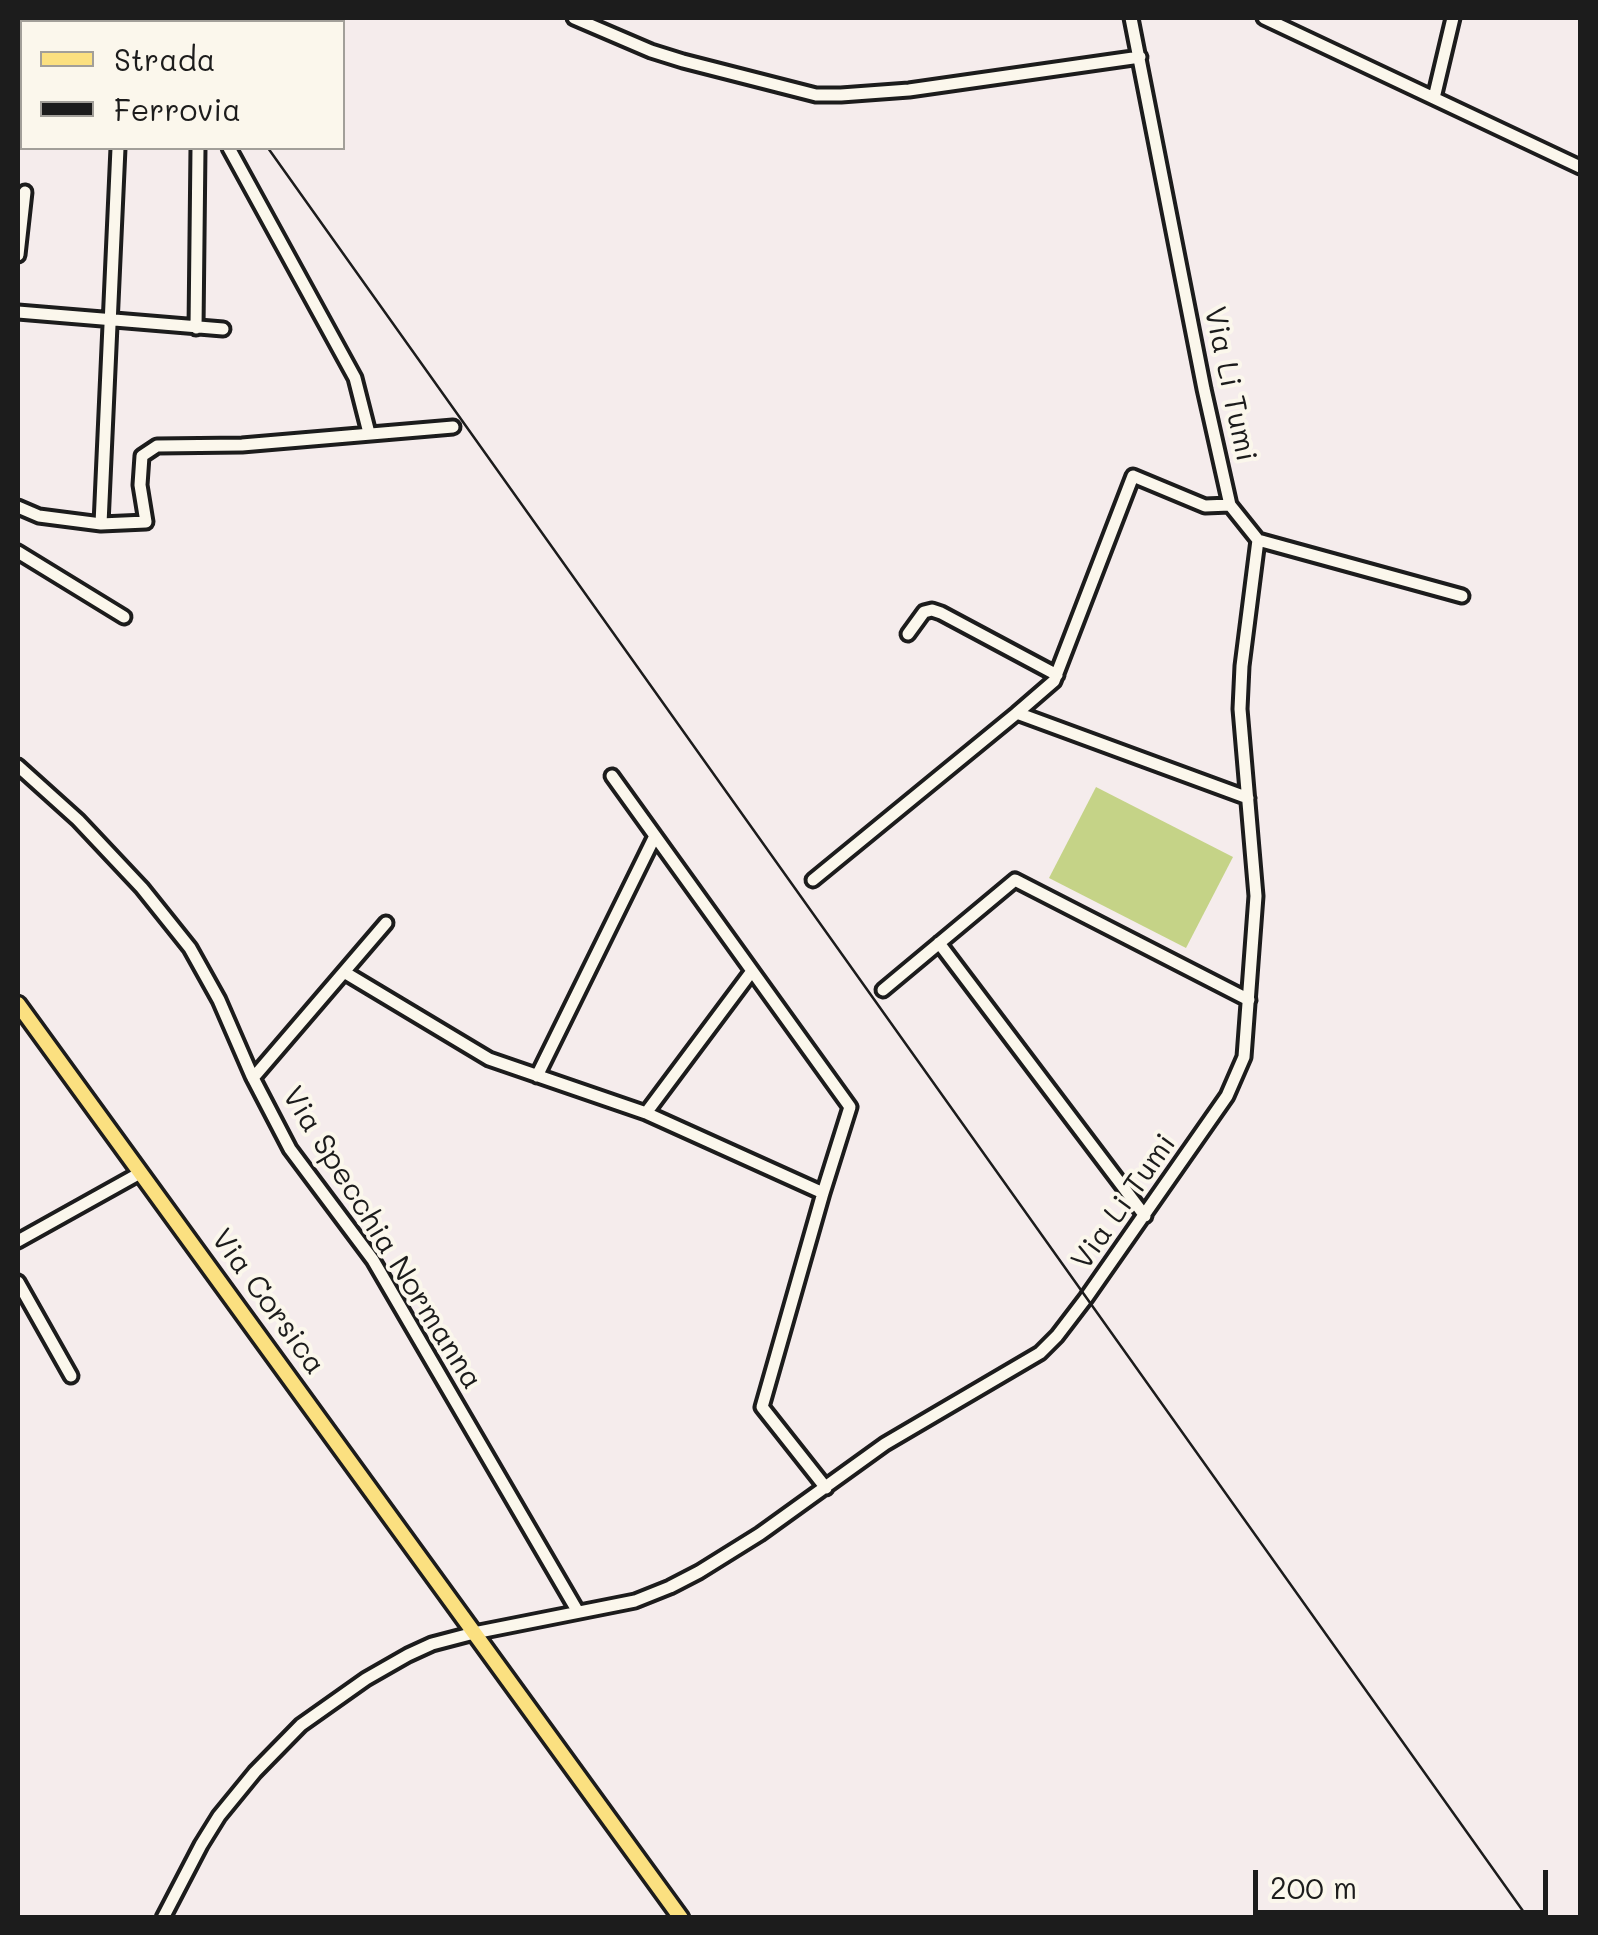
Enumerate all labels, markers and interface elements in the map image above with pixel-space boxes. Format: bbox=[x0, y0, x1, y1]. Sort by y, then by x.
legend bbox=[20, 20, 345, 150]
text: Strada bbox=[114, 39, 216, 79]
text: Ferrovia bbox=[114, 89, 241, 129]
street label: Via Li Tumi bbox=[1196, 303, 1264, 465]
street label: Via Specchia Normanna bbox=[274, 1080, 490, 1396]
street label: Via Li Tumi bbox=[1064, 1127, 1184, 1277]
street label: Via Corsica bbox=[203, 1222, 333, 1382]
scale bar bbox=[1258, 1850, 1553, 1912]
text: 200 m bbox=[1270, 1867, 1357, 1907]

